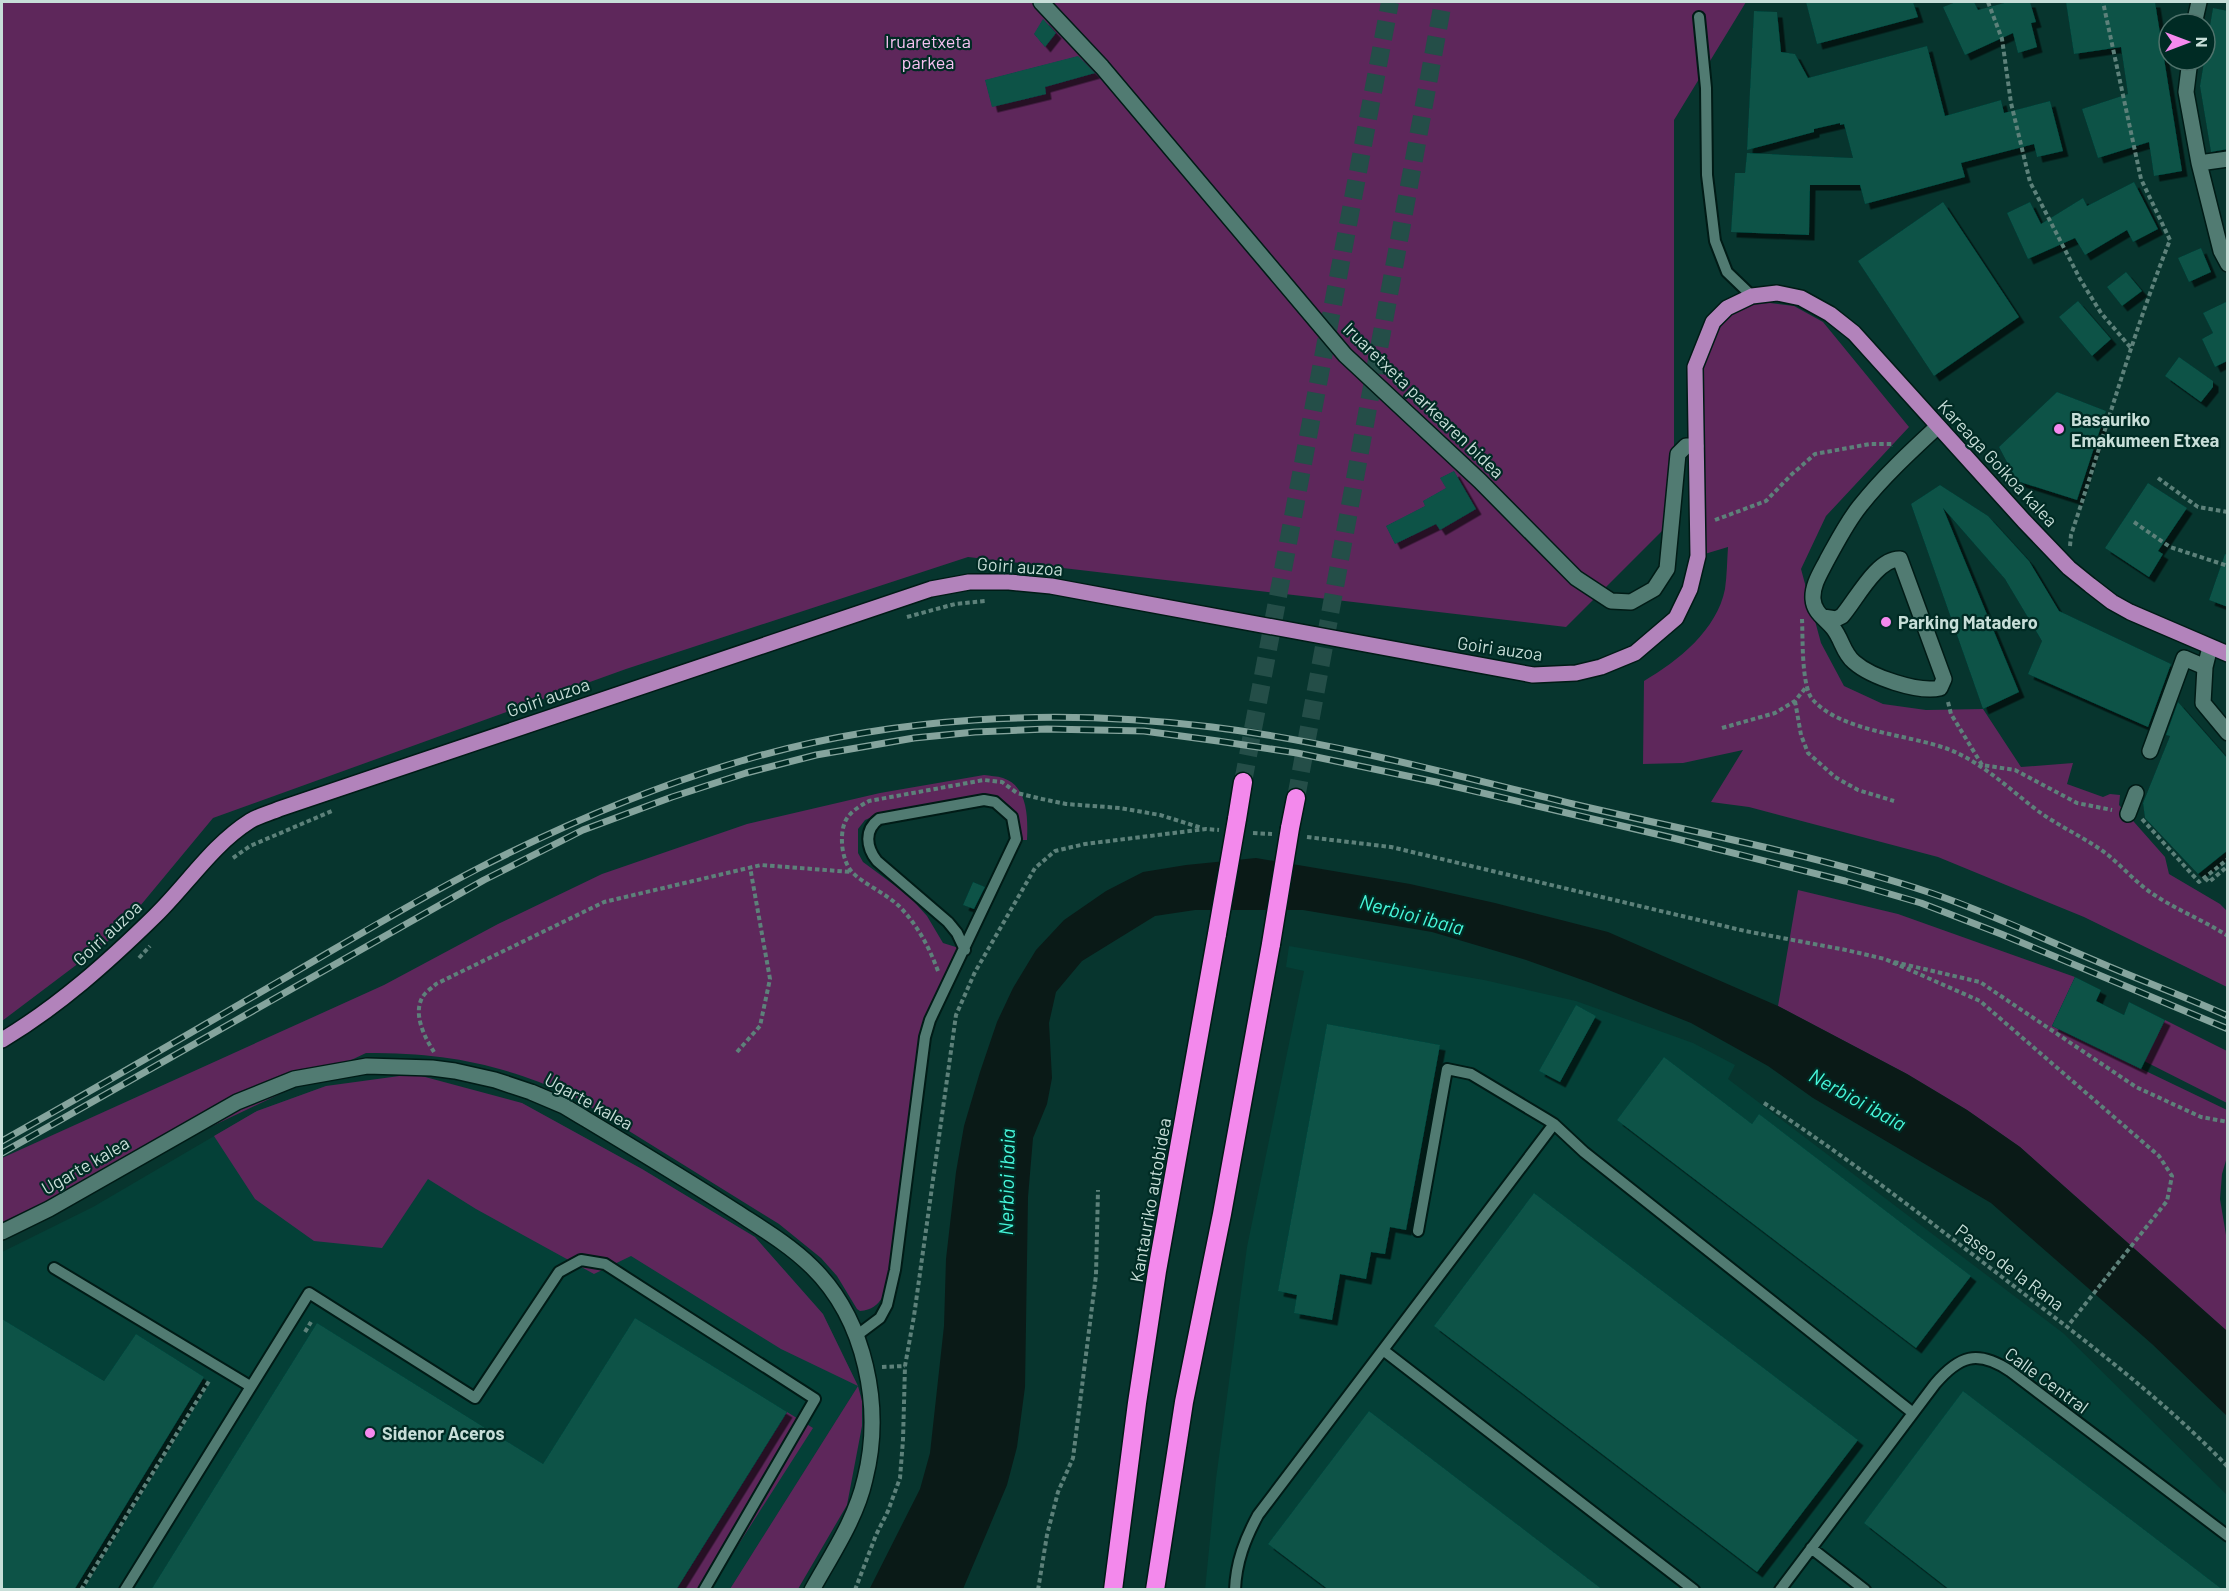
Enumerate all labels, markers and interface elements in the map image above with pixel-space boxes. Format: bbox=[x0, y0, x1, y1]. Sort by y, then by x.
north arrow bbox=[2157, 12, 2217, 72]
park label: Iruaretxeta parkea bbox=[885, 30, 971, 73]
text: N bbox=[2193, 37, 2212, 47]
street label: Iruaretxeta parkearen bidea bbox=[1339, 317, 1509, 483]
street label: Kareaga Goikoa kalea bbox=[1934, 395, 2062, 531]
place label: Basauriko Emakumeen Etxea bbox=[2071, 408, 2219, 451]
marker: Basauriko Emakumeen Etxea bbox=[2052, 422, 2066, 436]
street label: Goiri auzoa bbox=[976, 552, 1064, 580]
place label: Parking Matadero bbox=[1898, 611, 2038, 633]
marker: Parking Matadero bbox=[1879, 615, 1893, 629]
street label: Goiri auzoa bbox=[1456, 631, 1544, 665]
street label: Goiri auzoa bbox=[504, 673, 592, 721]
water label: Nerbioi ibaia bbox=[1357, 889, 1467, 939]
street label: Goiri auzoa bbox=[68, 896, 146, 970]
water label: Nerbioi ibaia bbox=[1805, 1063, 1911, 1135]
street label: Ugarte kalea bbox=[541, 1068, 637, 1134]
street label: Kantauriko autobidea bbox=[1125, 1116, 1175, 1284]
water label: Nerbioi ibaia bbox=[993, 1128, 1019, 1236]
street label: Ugarte kalea bbox=[37, 1131, 133, 1199]
street label: Paseo de la Rana bbox=[1951, 1219, 2069, 1315]
street label: Calle Central bbox=[2001, 1342, 2093, 1418]
place label: Sidenor Aceros bbox=[382, 1422, 505, 1444]
marker: Sidenor Aceros bbox=[363, 1426, 377, 1440]

